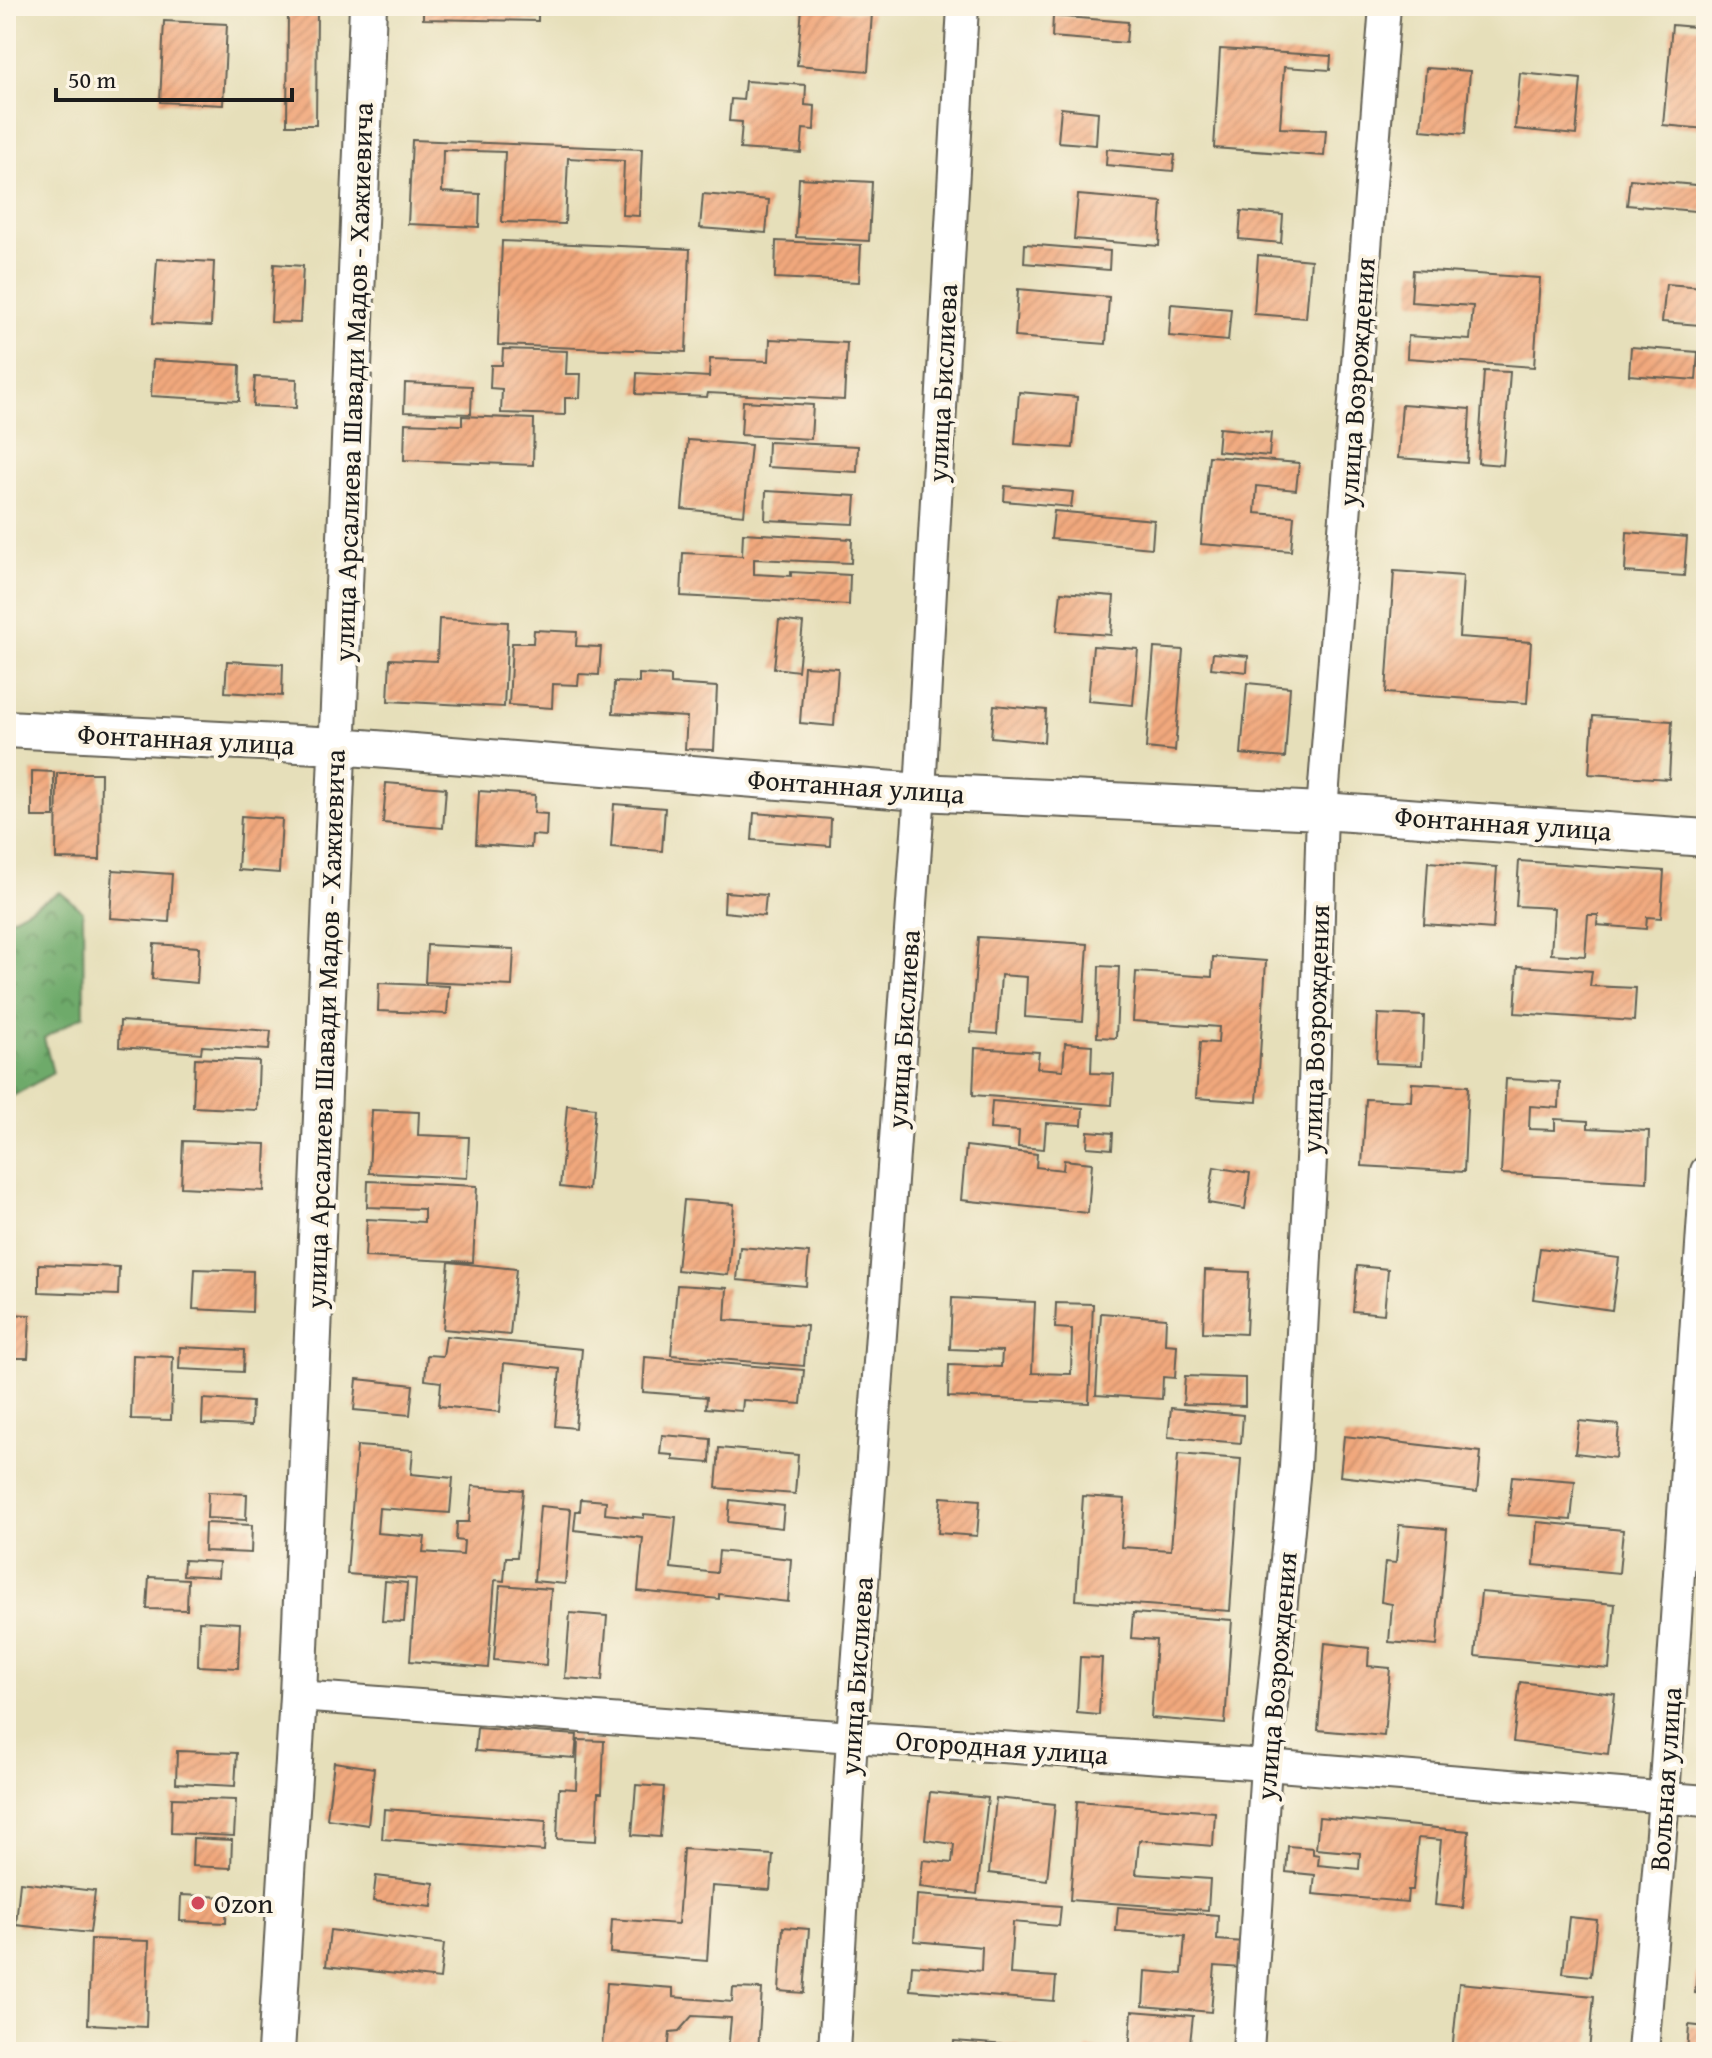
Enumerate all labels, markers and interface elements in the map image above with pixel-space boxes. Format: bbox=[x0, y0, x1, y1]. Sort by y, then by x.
scale bar bbox=[56, 52, 292, 102]
text: 50 m bbox=[68, 62, 116, 97]
street label: улица Арсалиева Шавади Мадов - Хажиевича bbox=[322, 101, 383, 663]
street label: улица Возрождения bbox=[1326, 256, 1385, 509]
street label: улица Бислиева bbox=[916, 282, 967, 484]
street label: Фонтанная улица bbox=[76, 712, 296, 765]
street label: улица Арсалиева Шавади Мадов - Хажиевича bbox=[294, 748, 355, 1310]
street label: Фонтанная улица bbox=[746, 757, 967, 814]
street label: Фонтанная улица bbox=[1393, 794, 1614, 851]
street label: улица Возрождения bbox=[1290, 904, 1339, 1155]
street label: улица Бислиева bbox=[875, 928, 930, 1131]
street label: улица Возрождения bbox=[1244, 1550, 1307, 1803]
street label: улица Бислиева bbox=[828, 1575, 883, 1778]
street label: Вольная улица bbox=[1638, 1685, 1691, 1872]
street label: Огородная улица bbox=[894, 1719, 1110, 1774]
place label: Ozon bbox=[214, 1882, 274, 1923]
marker: Ozon bbox=[189, 1894, 207, 1912]

